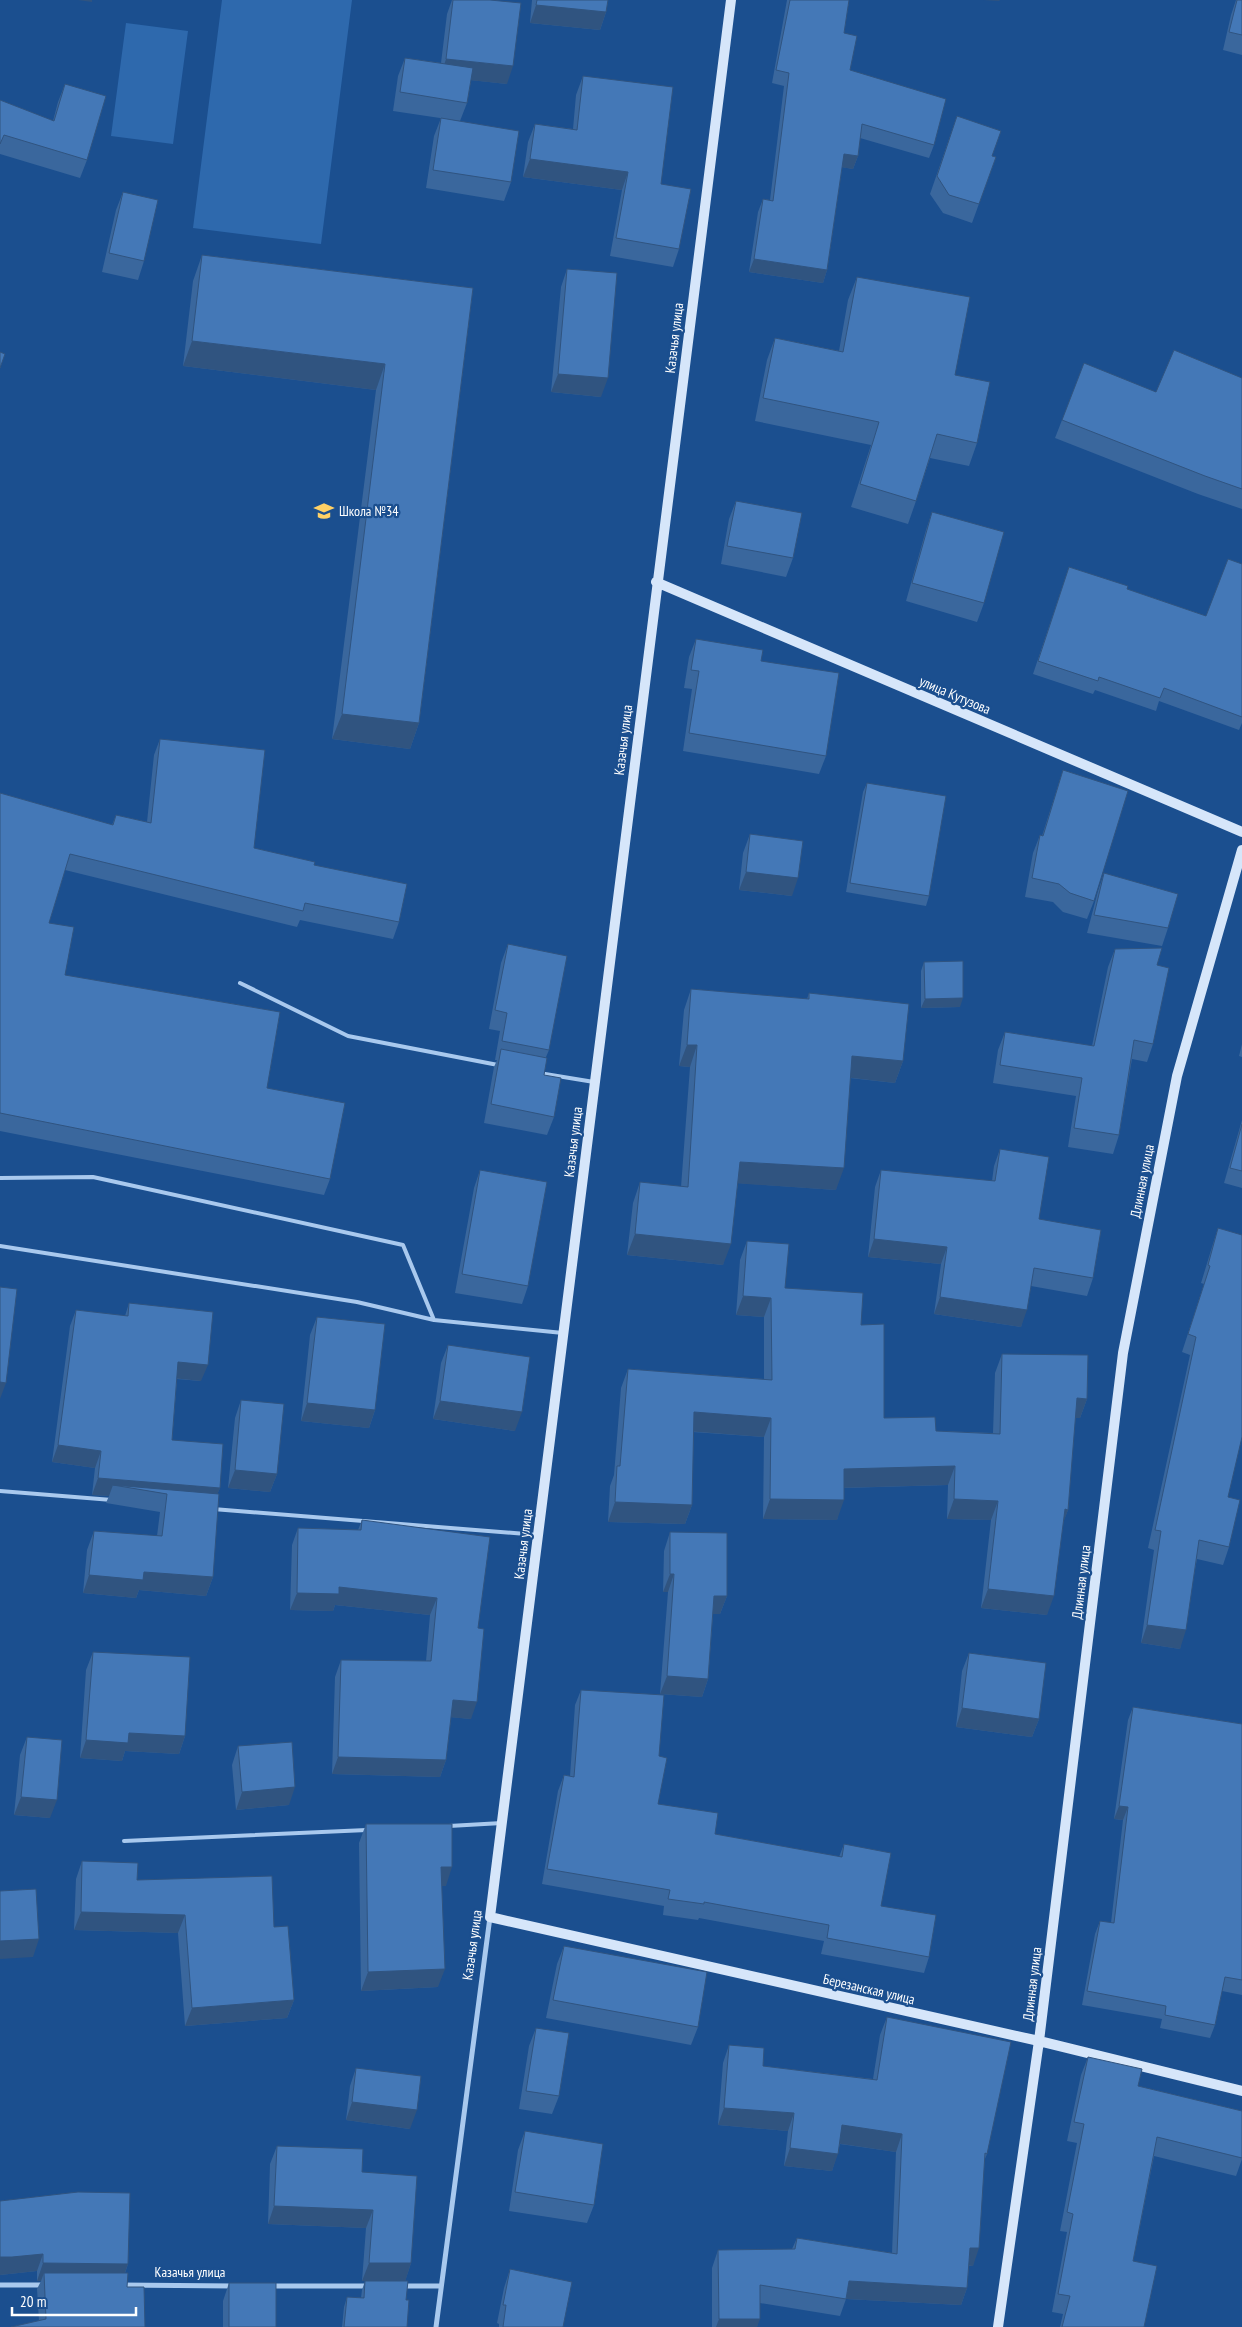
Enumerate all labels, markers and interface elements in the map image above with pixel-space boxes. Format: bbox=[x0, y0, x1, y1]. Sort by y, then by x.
street label: Казачья улица bbox=[661, 302, 687, 374]
school or university icon: Школа №34 bbox=[313, 500, 335, 522]
place label: Школа №34 bbox=[339, 502, 399, 520]
street label: улица Кутузова bbox=[917, 672, 993, 718]
street label: Казачья улица bbox=[610, 704, 636, 776]
street label: Казачья улица bbox=[560, 1106, 586, 1178]
street label: Длинная улица bbox=[1126, 1143, 1158, 1219]
street label: Казачья улица bbox=[510, 1508, 536, 1580]
street label: Длинная улица bbox=[1068, 1544, 1094, 1620]
street label: Казачья улица bbox=[458, 1909, 486, 1981]
street label: Длинная улица bbox=[1019, 1946, 1045, 2022]
street label: Березанская улица bbox=[821, 1970, 917, 2008]
street label: Казачья улица bbox=[155, 2263, 225, 2281]
scale bar bbox=[12, 2284, 136, 2316]
text: 20 m bbox=[20, 2292, 46, 2311]

